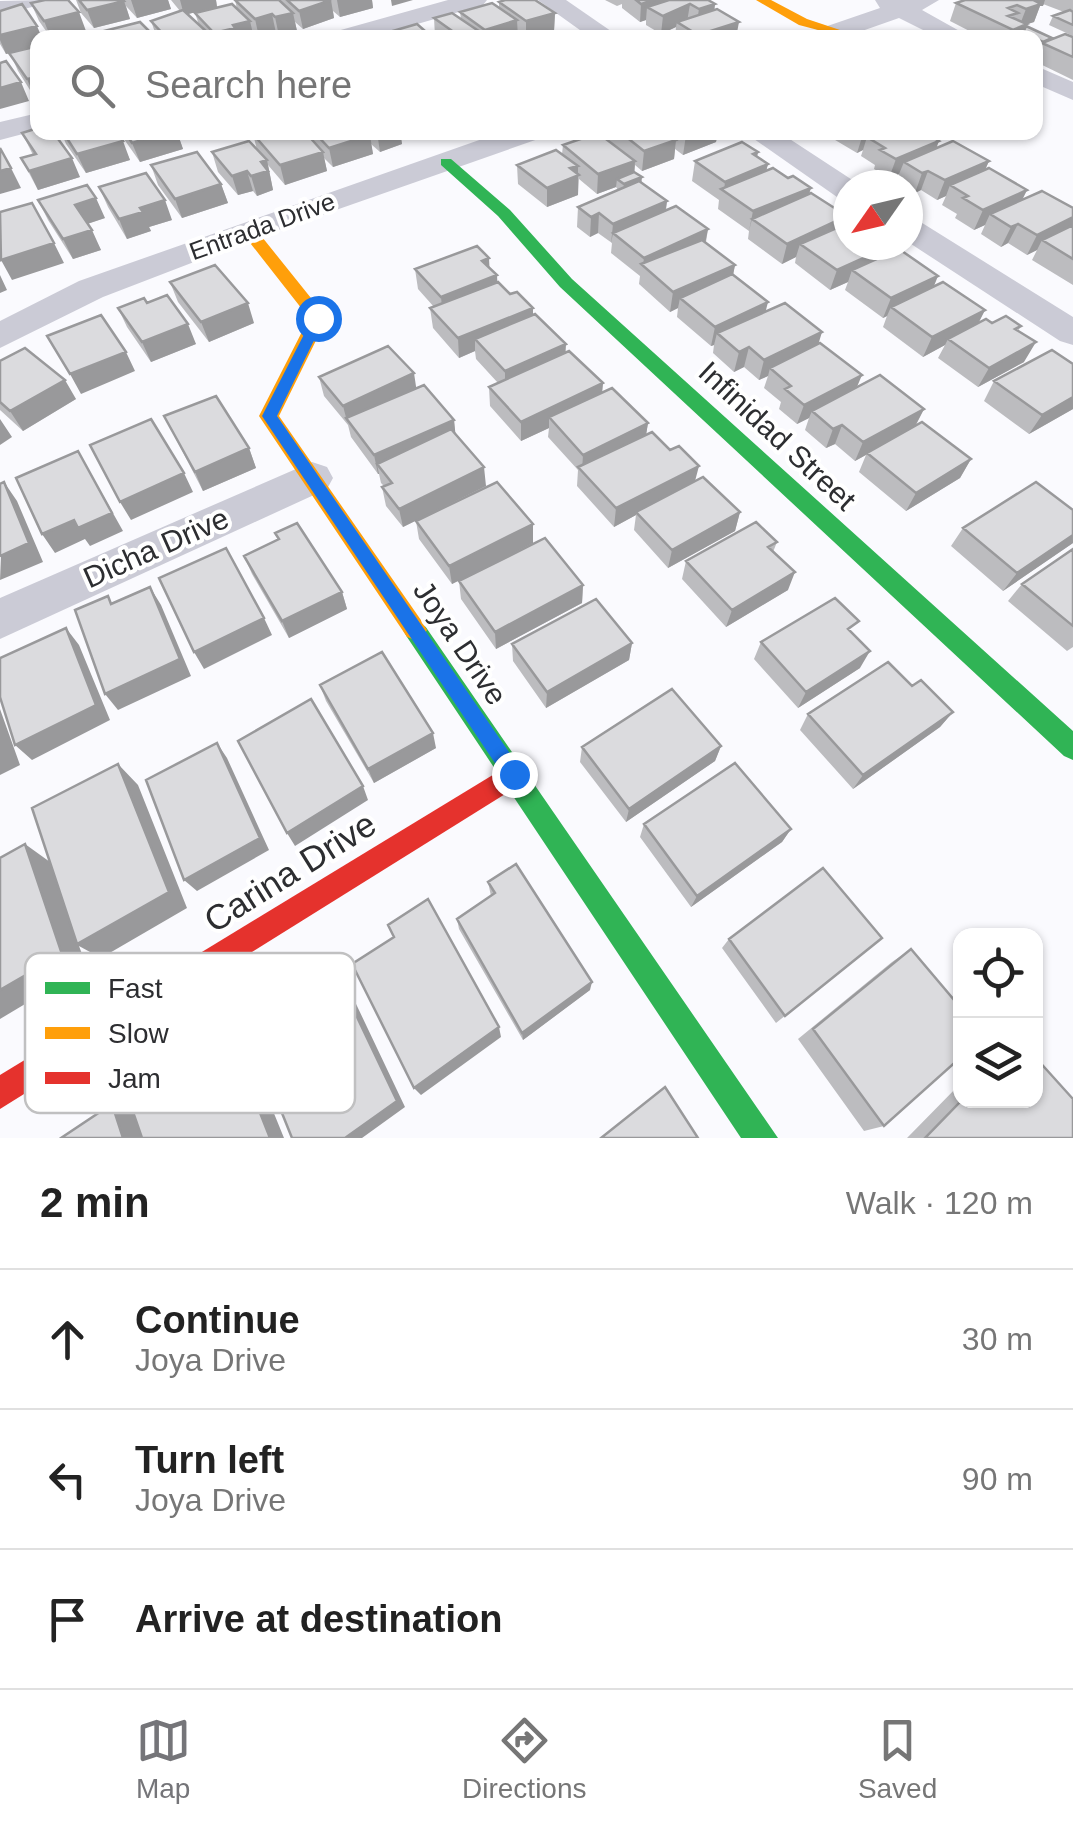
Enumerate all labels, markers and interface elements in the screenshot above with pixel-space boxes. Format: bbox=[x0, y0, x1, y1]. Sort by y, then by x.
search box bbox=[30, 30, 1043, 140]
icon: search bbox=[65, 58, 120, 113]
text: Search here bbox=[145, 64, 352, 106]
north arrow bbox=[833, 170, 923, 260]
street label: Entrada Drive bbox=[185, 187, 339, 265]
route start bbox=[296, 296, 342, 342]
street label: Infinidad Street bbox=[692, 355, 863, 517]
street label: Dicha Drive bbox=[78, 501, 233, 594]
street label: Joya Drive bbox=[407, 575, 514, 711]
route end bbox=[492, 752, 538, 798]
street label: Carina Drive bbox=[197, 804, 383, 940]
map controls bbox=[953, 928, 1043, 1108]
button: locate bbox=[953, 928, 1043, 1018]
legend bbox=[25, 953, 355, 1113]
text: Fast bbox=[108, 973, 163, 1004]
text: Slow bbox=[108, 1018, 169, 1049]
button: layers bbox=[953, 1018, 1043, 1108]
text: Jam bbox=[108, 1063, 161, 1094]
text: 2 min bbox=[40, 1179, 150, 1226]
text: Walk · 120 m bbox=[846, 1185, 1033, 1221]
text: Continue bbox=[135, 1299, 300, 1341]
icon: ahead bbox=[40, 1312, 95, 1367]
text: 30 m bbox=[962, 1321, 1033, 1357]
text: Joya Drive bbox=[135, 1342, 286, 1378]
text: Turn left bbox=[135, 1439, 284, 1481]
icon: left bbox=[40, 1452, 95, 1507]
text: 90 m bbox=[962, 1461, 1033, 1497]
text: Joya Drive bbox=[135, 1482, 286, 1518]
icon: arrive bbox=[40, 1592, 95, 1647]
text: Arrive at destination bbox=[135, 1598, 502, 1640]
tab: Map bbox=[136, 1713, 191, 1805]
tab: Directions bbox=[462, 1713, 587, 1805]
tab: Saved bbox=[858, 1713, 937, 1805]

